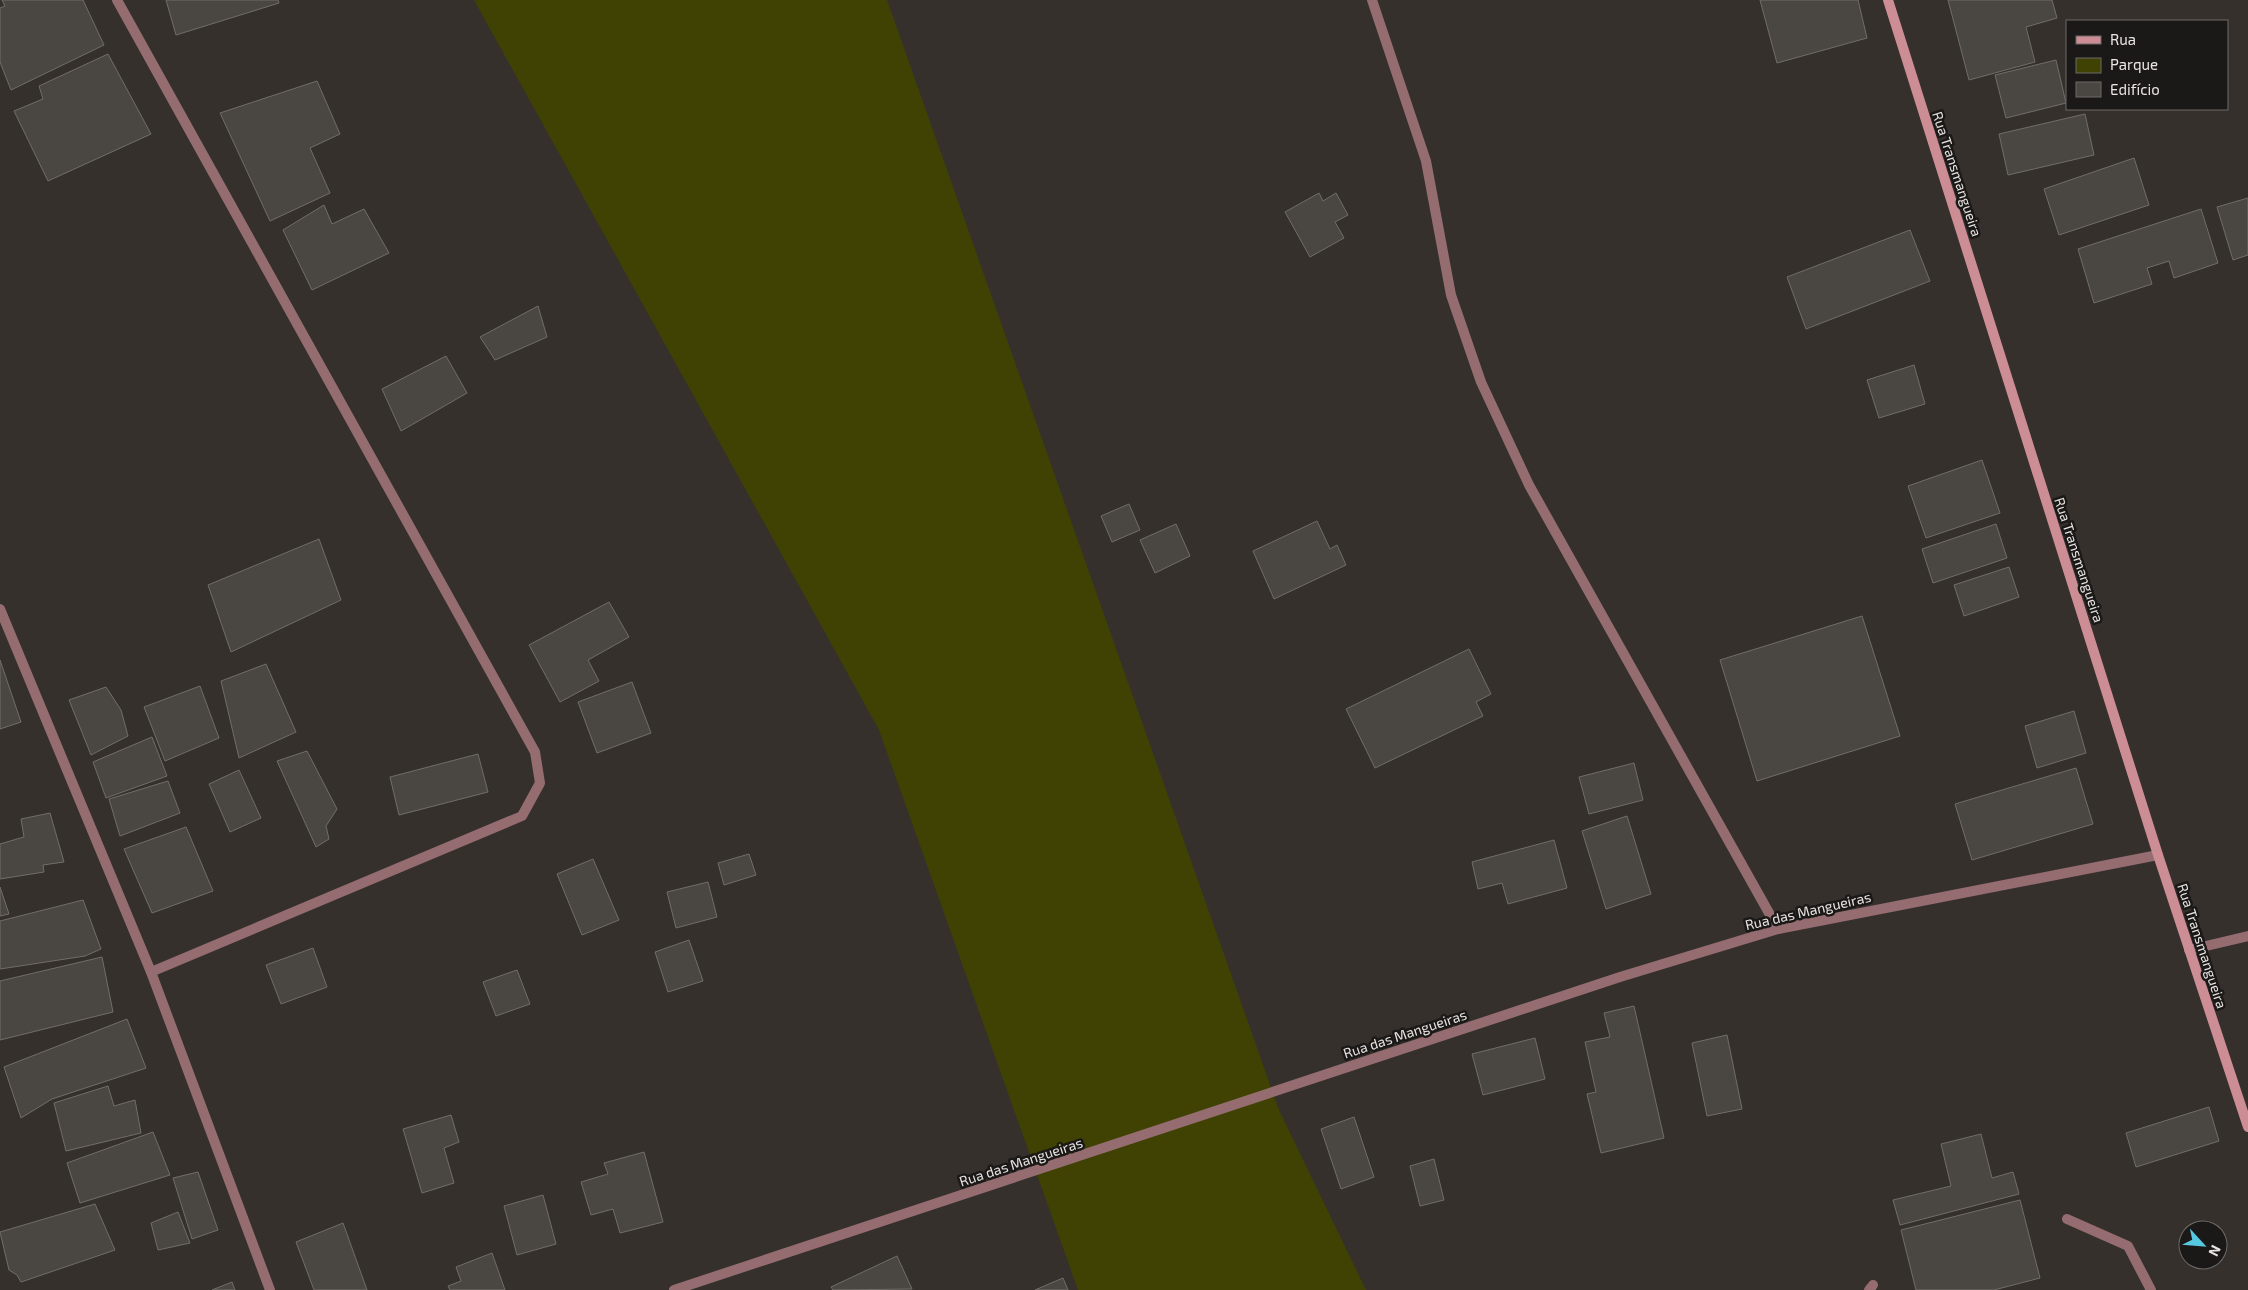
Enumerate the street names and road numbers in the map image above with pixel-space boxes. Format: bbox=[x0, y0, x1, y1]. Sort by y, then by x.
street label: Rua Transmangueira bbox=[1929, 109, 1986, 239]
street label: Rua Transmangueira bbox=[2051, 495, 2108, 625]
street label: Rua Transmangueira bbox=[2174, 881, 2231, 1011]
street label: Rua das Mangueiras bbox=[1743, 888, 1872, 933]
street label: Rua das Mangueiras bbox=[1341, 1006, 1469, 1061]
street label: Rua das Mangueiras bbox=[957, 1134, 1085, 1189]

